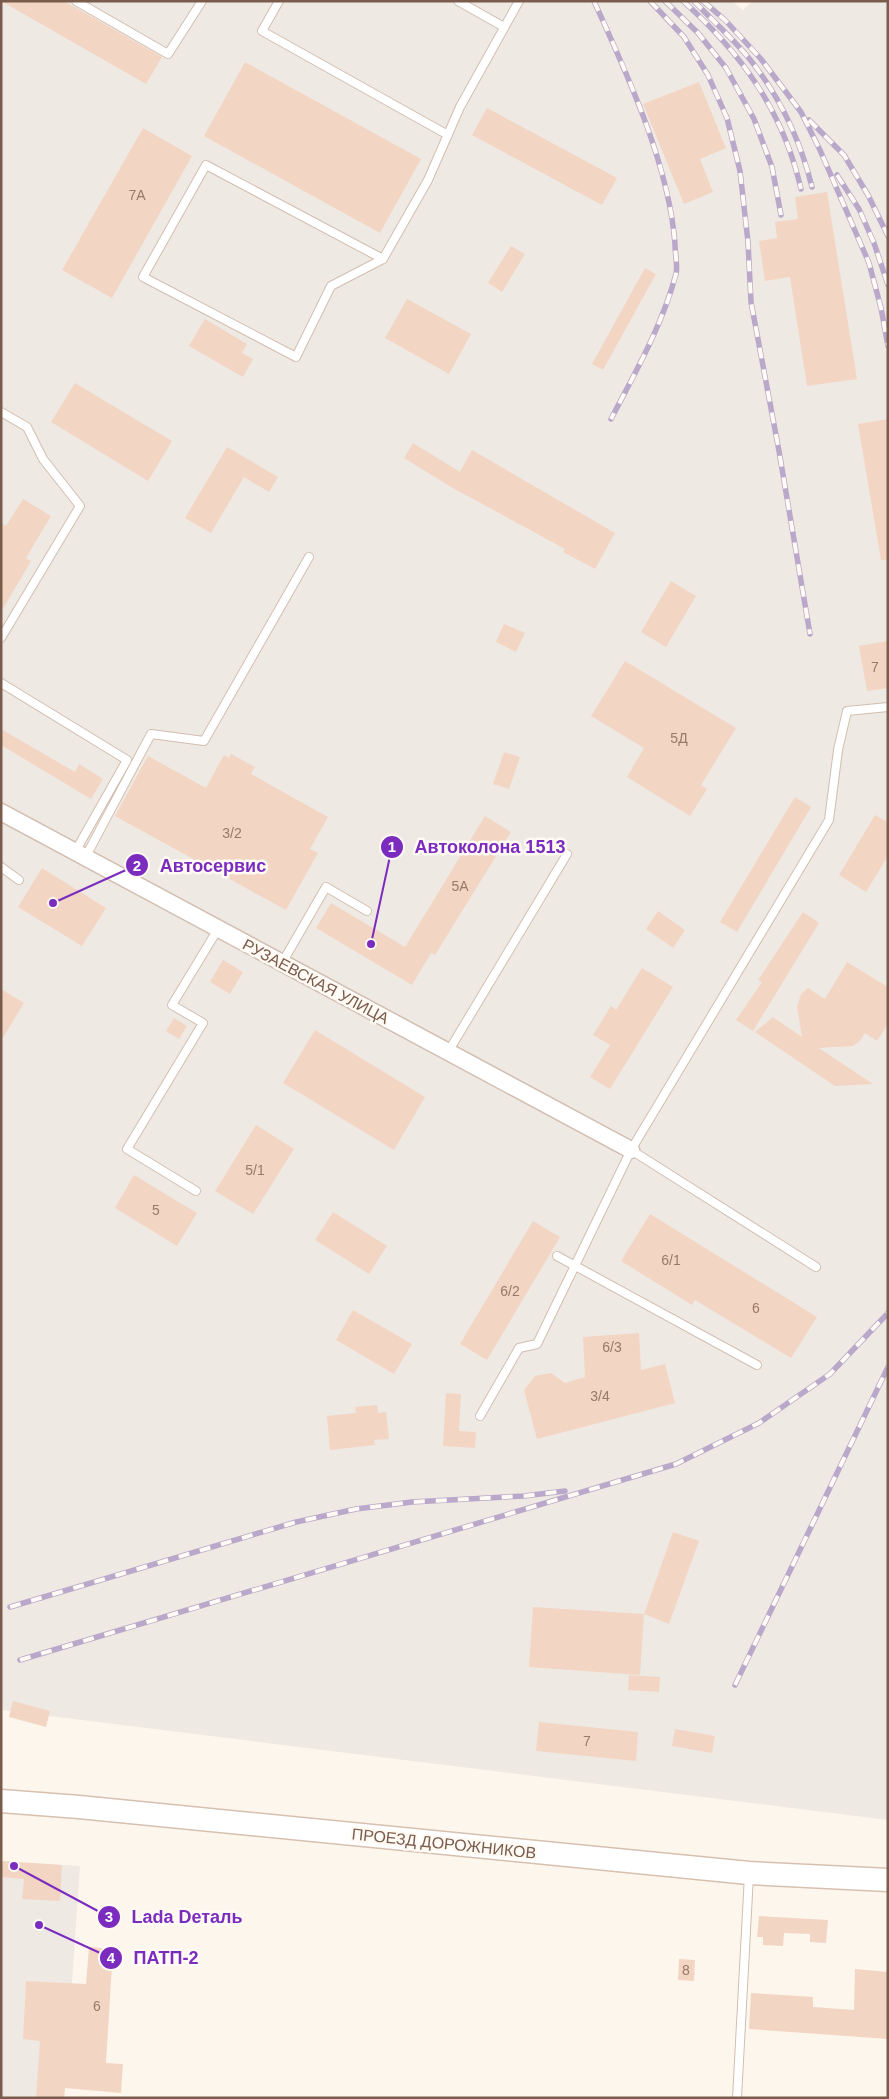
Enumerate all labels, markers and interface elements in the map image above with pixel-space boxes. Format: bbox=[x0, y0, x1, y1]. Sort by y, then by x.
house number: 7А bbox=[128, 187, 146, 203]
house number: 7 bbox=[871, 659, 879, 675]
house number: 5Д bbox=[670, 730, 688, 746]
house number: 3/2 bbox=[222, 825, 242, 841]
callout: Автоколона 1513 bbox=[380, 830, 576, 863]
text: Автоколона 1513 bbox=[415, 837, 565, 857]
text: 1 bbox=[388, 838, 396, 855]
callout: Автосервис bbox=[125, 849, 276, 882]
text: Автосервис bbox=[160, 856, 266, 876]
text: 2 bbox=[133, 857, 141, 874]
house number: 5А bbox=[451, 878, 469, 894]
street label: РУЗАЕВСКАЯ УЛИЦА bbox=[240, 936, 392, 1027]
house number: 5/1 bbox=[245, 1162, 265, 1178]
house number: 5 bbox=[152, 1202, 160, 1218]
house number: 6/1 bbox=[661, 1252, 681, 1268]
house number: 6/2 bbox=[500, 1283, 520, 1299]
house number: 6 bbox=[752, 1300, 760, 1316]
house number: 6/3 bbox=[602, 1339, 622, 1355]
house number: 3/4 bbox=[590, 1388, 610, 1404]
house number: 7 bbox=[583, 1733, 591, 1749]
street label: ПРОЕЗД ДОРОЖНИКОВ bbox=[351, 1825, 537, 1862]
callout: Lada Dеталь bbox=[96, 1901, 252, 1934]
text: Lada Dеталь bbox=[131, 1907, 243, 1927]
text: 3 bbox=[105, 1908, 113, 1925]
callout: ПАТП-2 bbox=[98, 1941, 208, 1974]
text: ПАТП-2 bbox=[134, 1948, 198, 1968]
text: 4 bbox=[107, 1949, 116, 1966]
house number: 8 bbox=[682, 1962, 690, 1978]
house number: 6 bbox=[93, 1998, 101, 2014]

